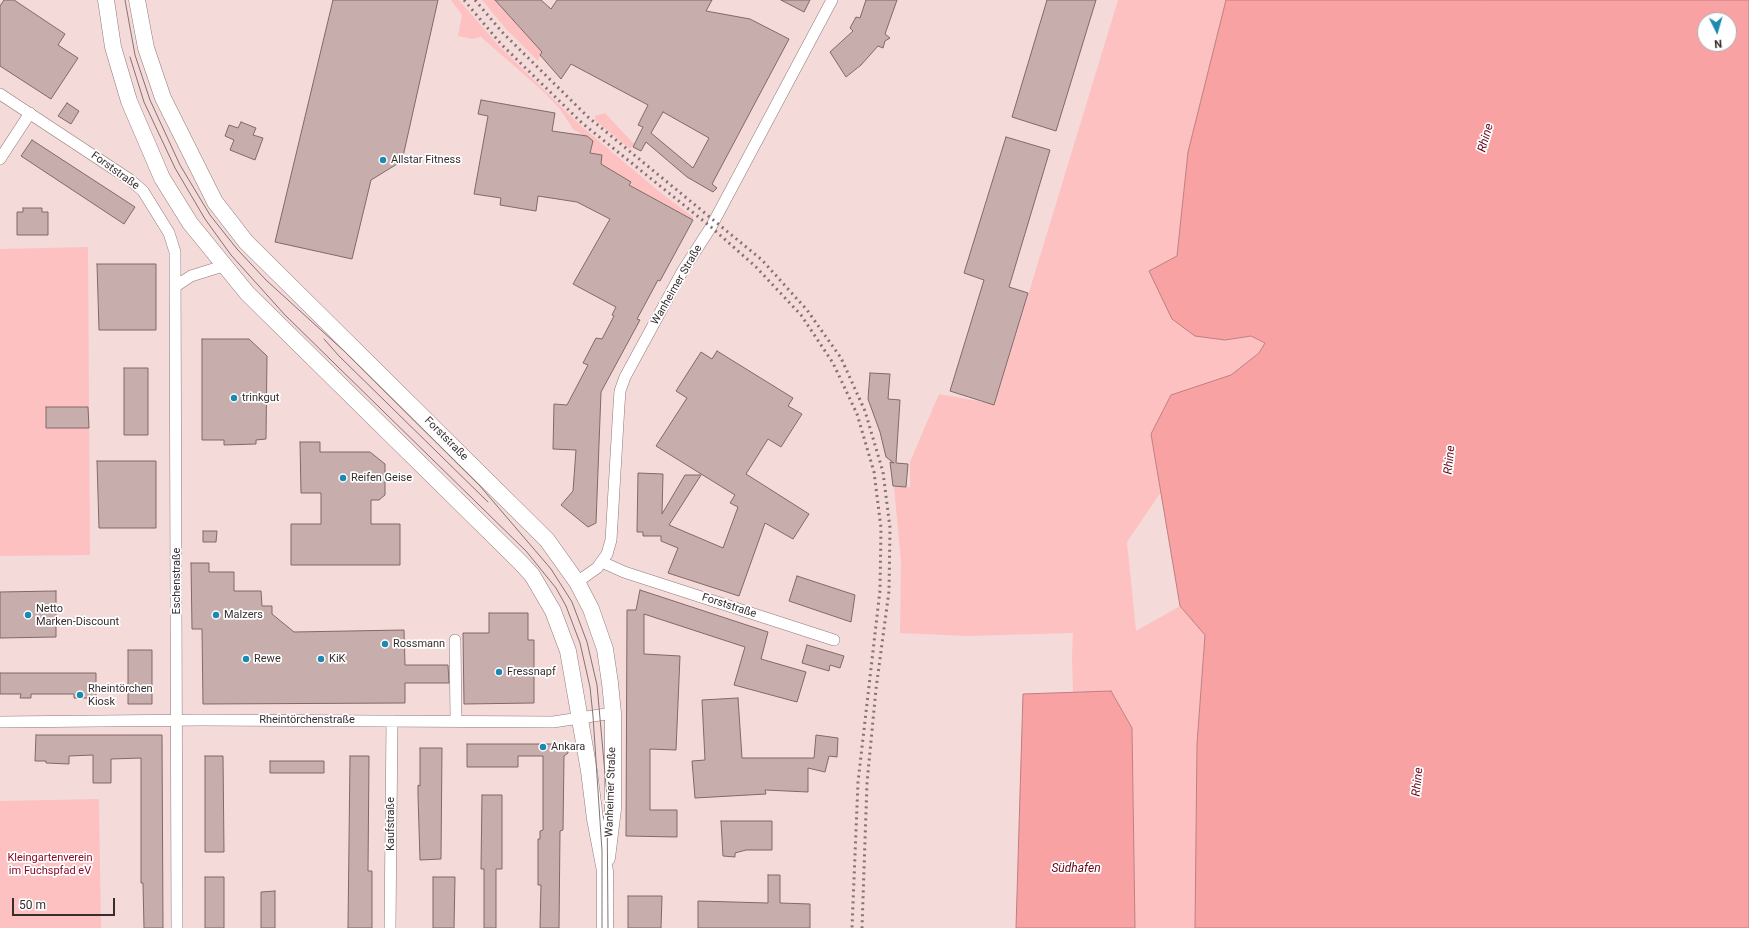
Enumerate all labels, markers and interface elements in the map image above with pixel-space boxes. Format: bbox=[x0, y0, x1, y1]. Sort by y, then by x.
north arrow bbox=[1697, 12, 1737, 52]
text: N bbox=[1714, 37, 1722, 50]
water label: Rhine bbox=[1475, 122, 1497, 154]
street label: Forststraße bbox=[88, 149, 142, 193]
place label: Allstar Fitness bbox=[391, 153, 461, 167]
marker: Allstar Fitness bbox=[378, 155, 388, 165]
street label: Wanheimer Straße bbox=[649, 243, 705, 327]
place label: trinkgut bbox=[242, 391, 279, 405]
marker: trinkgut bbox=[229, 393, 239, 403]
street label: Forststraße bbox=[421, 414, 471, 464]
water label: Rhine bbox=[1441, 445, 1459, 475]
place label: Reifen Geise bbox=[351, 471, 412, 485]
marker: Reifen Geise bbox=[338, 473, 348, 483]
street label: Eschenstraße bbox=[170, 548, 184, 614]
street label: Forststraße bbox=[700, 591, 758, 621]
place label: Netto Marken-Discount bbox=[36, 602, 119, 628]
place label: Malzers bbox=[224, 608, 263, 622]
marker: Netto Marken-Discount bbox=[23, 610, 33, 620]
marker: Malzers bbox=[211, 610, 221, 620]
place label: Rossmann bbox=[393, 637, 445, 651]
marker: Rossmann bbox=[380, 639, 390, 649]
place label: Rewe bbox=[254, 652, 281, 666]
place label: KiK bbox=[329, 652, 345, 666]
marker: Rewe bbox=[241, 654, 251, 664]
marker: KiK bbox=[316, 654, 326, 664]
place label: Fressnapf bbox=[507, 665, 556, 679]
marker: Fressnapf bbox=[494, 667, 504, 677]
place label: Rheintörchen Kiosk bbox=[88, 682, 153, 708]
marker: Rheintörchen Kiosk bbox=[75, 690, 85, 700]
street label: Rheintörchenstraße bbox=[259, 713, 355, 727]
place label: Ankara bbox=[551, 740, 585, 754]
marker: Ankara bbox=[538, 742, 548, 752]
street label: Wanheimer Straße bbox=[603, 747, 619, 837]
water label: Rhine bbox=[1409, 767, 1427, 797]
street label: Kaufstraße bbox=[384, 797, 398, 851]
park label: Kleingartenverein im Fuchspfad eV bbox=[7, 851, 93, 877]
water label: Südhafen bbox=[1051, 862, 1101, 876]
scale bar bbox=[14, 890, 117, 916]
text: 50 m bbox=[19, 898, 46, 912]

